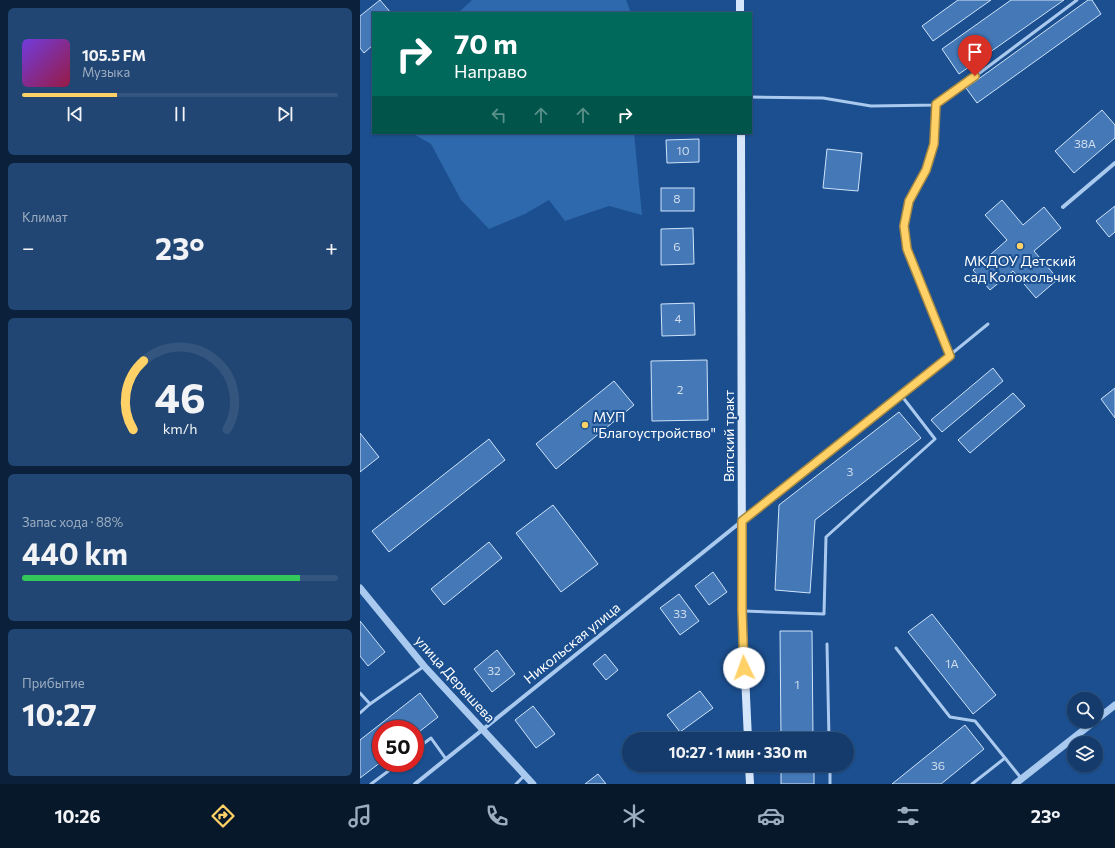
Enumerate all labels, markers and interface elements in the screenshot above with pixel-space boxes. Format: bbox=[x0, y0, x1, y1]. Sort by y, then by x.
text: 70 m bbox=[454, 26, 518, 60]
icon: right bbox=[388, 28, 440, 80]
pin bbox=[958, 35, 992, 76]
icon: arrive bbox=[964, 41, 986, 63]
text: 105.5 FM bbox=[82, 46, 146, 64]
text: Направо bbox=[454, 60, 527, 82]
text: Музыка bbox=[82, 64, 130, 80]
icon: previous bbox=[64, 103, 86, 125]
icon: pause bbox=[169, 103, 191, 125]
icon: next bbox=[274, 103, 296, 125]
icon: left bbox=[488, 104, 510, 126]
icon: ahead bbox=[530, 104, 552, 126]
icon: ahead bbox=[572, 104, 594, 126]
icon: right bbox=[614, 104, 636, 126]
house number: 38А bbox=[1074, 136, 1096, 150]
house number: 10 bbox=[677, 143, 690, 157]
house number: 8 bbox=[673, 191, 681, 205]
text: Климат bbox=[22, 209, 68, 225]
text: 23° bbox=[155, 229, 205, 266]
text: − bbox=[22, 234, 35, 261]
text: + bbox=[325, 234, 338, 261]
house number: 6 bbox=[673, 239, 681, 253]
marker: МКДОУ Детский сад Колокольчик bbox=[1015, 241, 1025, 251]
place label: МКДОУ Детский сад Колокольчик bbox=[964, 252, 1077, 285]
house number: 4 bbox=[674, 311, 682, 325]
text: 46 bbox=[154, 371, 206, 422]
house number: 2 bbox=[677, 382, 684, 396]
street label: Вятский тракт bbox=[720, 390, 737, 482]
place label: МУП "Благоустройство" bbox=[593, 408, 716, 441]
text: km/h bbox=[163, 419, 197, 437]
marker: МУП "Благоустройство" bbox=[580, 420, 590, 430]
house number: 3 bbox=[847, 464, 854, 478]
text: Запас хода · 88% bbox=[22, 514, 123, 530]
text: 440 km bbox=[22, 534, 128, 571]
street label: Никольская улица bbox=[520, 598, 623, 687]
house number: 33 bbox=[673, 606, 687, 620]
street label: улица Дерышева bbox=[412, 632, 499, 726]
position arrow bbox=[723, 647, 765, 689]
house number: 1А bbox=[945, 656, 959, 670]
house number: 32 bbox=[487, 663, 501, 677]
text: Прибытие bbox=[22, 675, 85, 691]
house number: 1 bbox=[794, 677, 800, 691]
map controls bbox=[1067, 692, 1103, 772]
button: search bbox=[1067, 692, 1103, 728]
text: 10:27 bbox=[22, 695, 97, 732]
speed limit sign: 50 bbox=[372, 720, 424, 772]
button: layers bbox=[1067, 736, 1103, 772]
text: 10:27 · 1 мин · 330 m bbox=[669, 743, 807, 761]
house number: 36 bbox=[931, 758, 945, 772]
icon: directions bbox=[209, 802, 237, 830]
icon: music bbox=[346, 802, 374, 830]
icon: phone bbox=[483, 802, 511, 830]
icon: climate bbox=[620, 802, 648, 830]
icon: car bbox=[757, 802, 785, 830]
icon: filters bbox=[894, 802, 922, 830]
text: 10:26 bbox=[54, 805, 101, 827]
text: 23° bbox=[1031, 805, 1061, 827]

